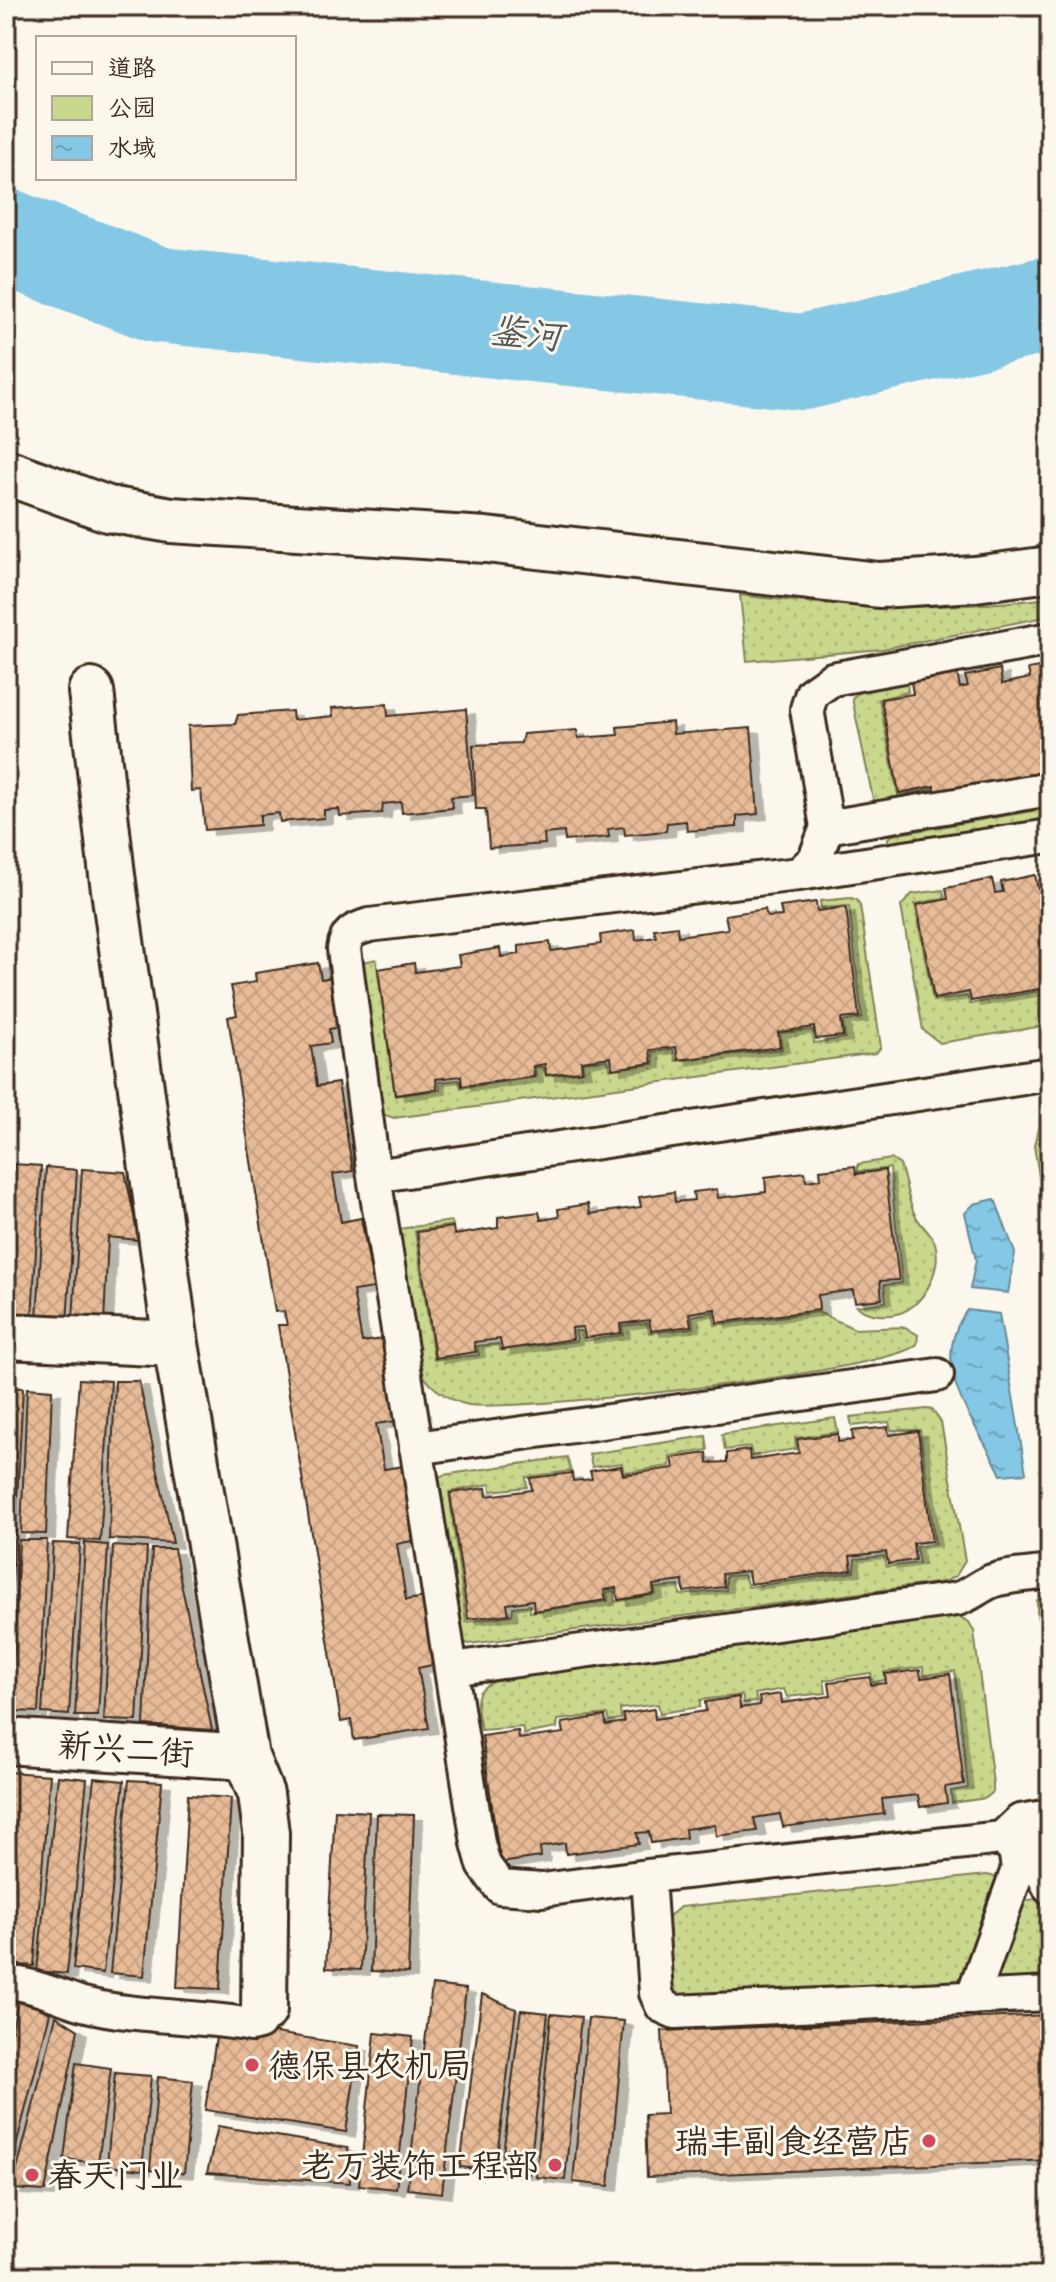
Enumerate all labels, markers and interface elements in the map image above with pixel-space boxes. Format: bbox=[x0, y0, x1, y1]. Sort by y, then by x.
legend bbox=[36, 36, 296, 180]
text: 道路 bbox=[108, 53, 156, 82]
text: 公园 bbox=[108, 93, 156, 122]
text: 水域 bbox=[108, 133, 156, 162]
water label: 鉴河 bbox=[488, 308, 569, 359]
street label: 新兴二街 bbox=[57, 1724, 195, 1774]
place label: 德保县农机局 bbox=[268, 2045, 472, 2086]
marker: 德保县农机局 bbox=[243, 2056, 261, 2074]
place label: 瑞丰副食经营店 bbox=[675, 2121, 913, 2162]
marker: 瑞丰副食经营店 bbox=[920, 2132, 938, 2150]
place label: 老万装饰工程部 bbox=[301, 2145, 539, 2186]
place label: 春天门业 bbox=[48, 2155, 184, 2196]
marker: 老万装饰工程部 bbox=[546, 2156, 564, 2174]
marker: 春天门业 bbox=[23, 2166, 41, 2184]

